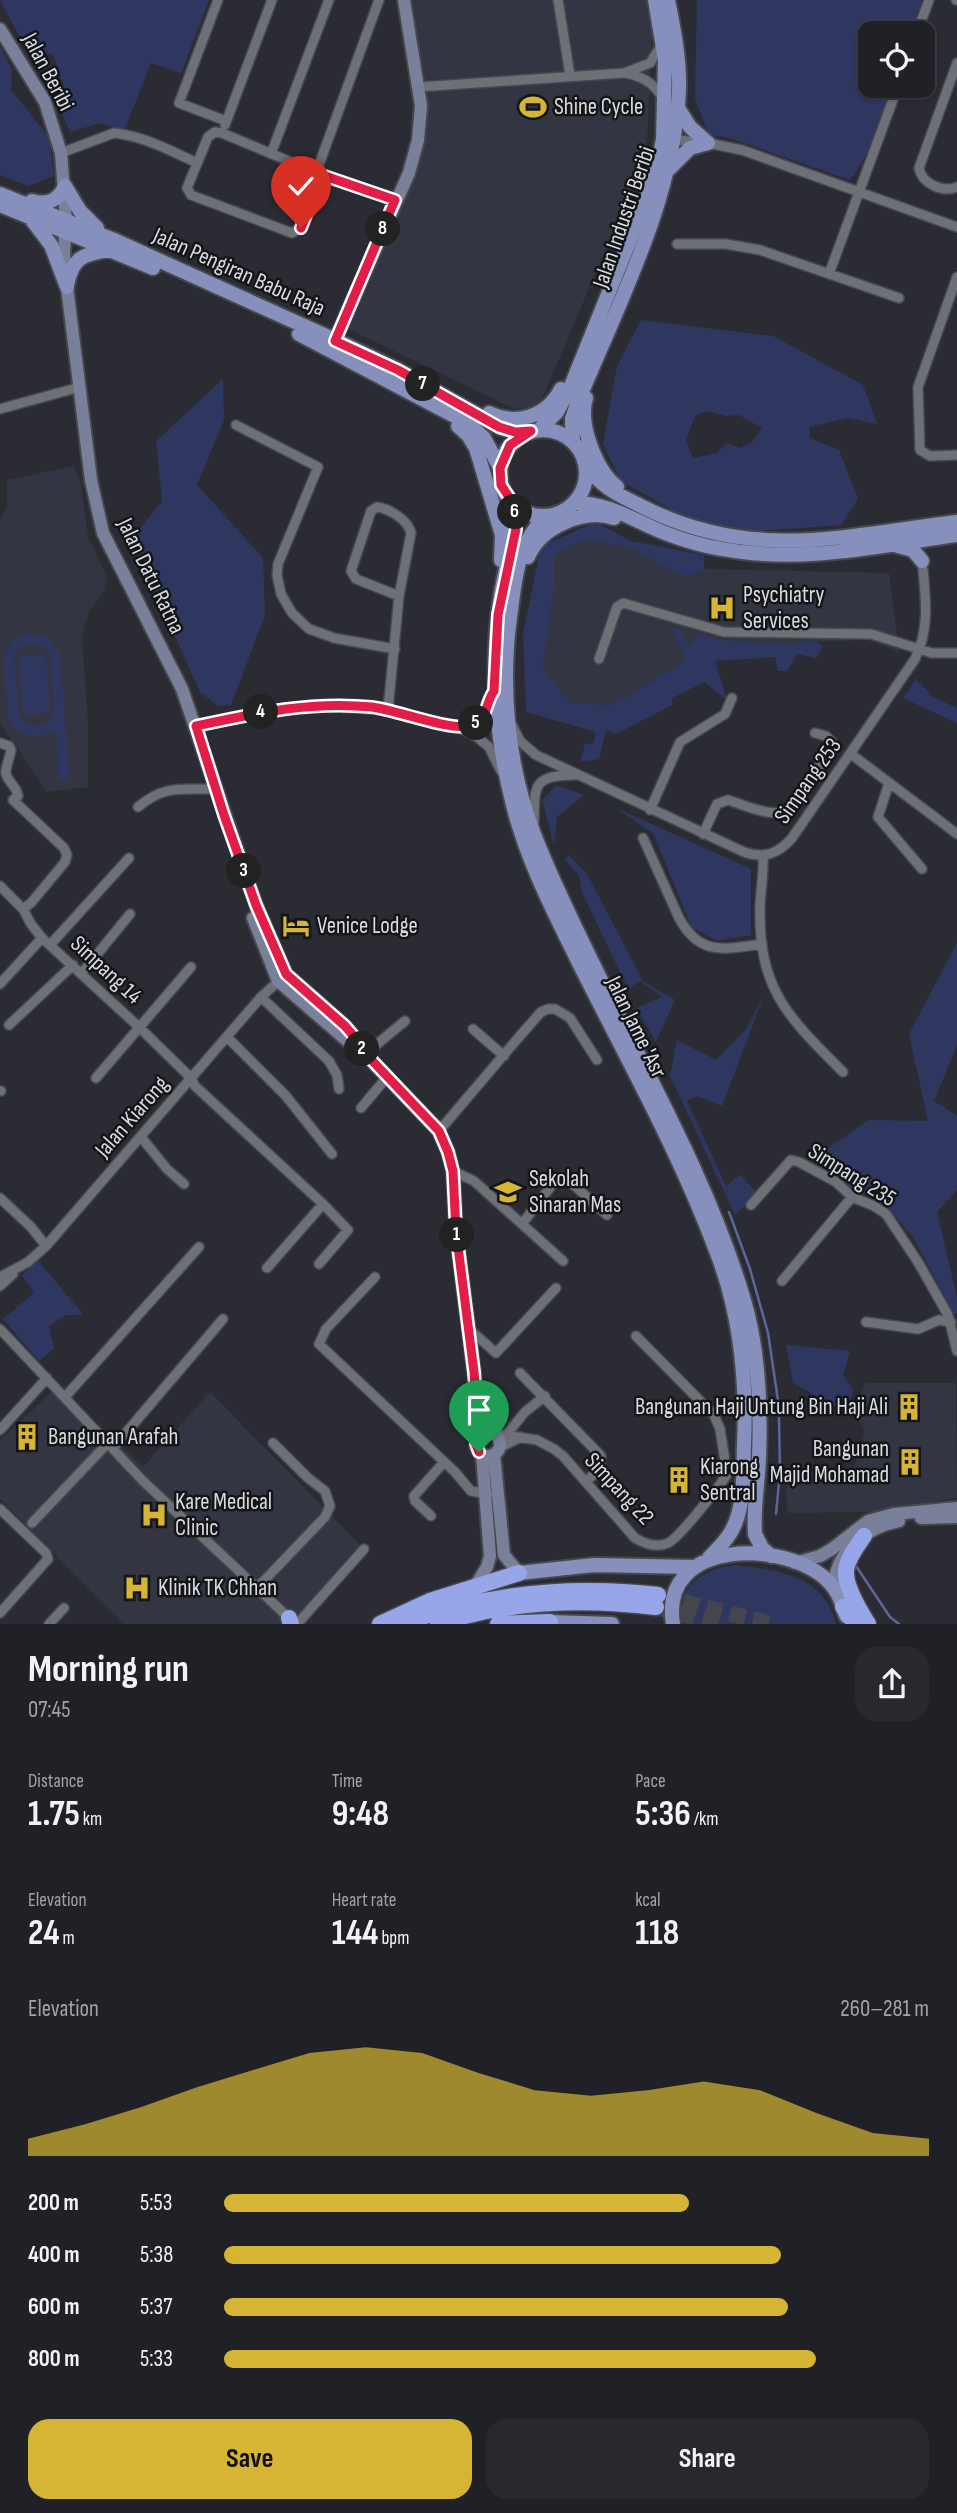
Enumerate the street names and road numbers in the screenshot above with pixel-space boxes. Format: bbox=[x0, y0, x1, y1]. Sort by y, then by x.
street label: Jalan Beribi bbox=[15, 27, 80, 116]
street label: Jalan Industri Beribi bbox=[586, 143, 661, 292]
street label: Jalan Pengiran Babu Raja bbox=[148, 221, 329, 322]
street label: Jalan Datu Ratna bbox=[110, 513, 191, 638]
street label: Simpang 253 bbox=[768, 733, 848, 829]
street label: Simpang 14 bbox=[64, 930, 148, 1010]
street label: Jalan Jame 'Asr bbox=[599, 971, 673, 1083]
street label: Jalan Kiarong bbox=[88, 1071, 175, 1164]
street label: Simpang 235 bbox=[803, 1137, 901, 1213]
street label: Simpang 22 bbox=[578, 1447, 660, 1531]

